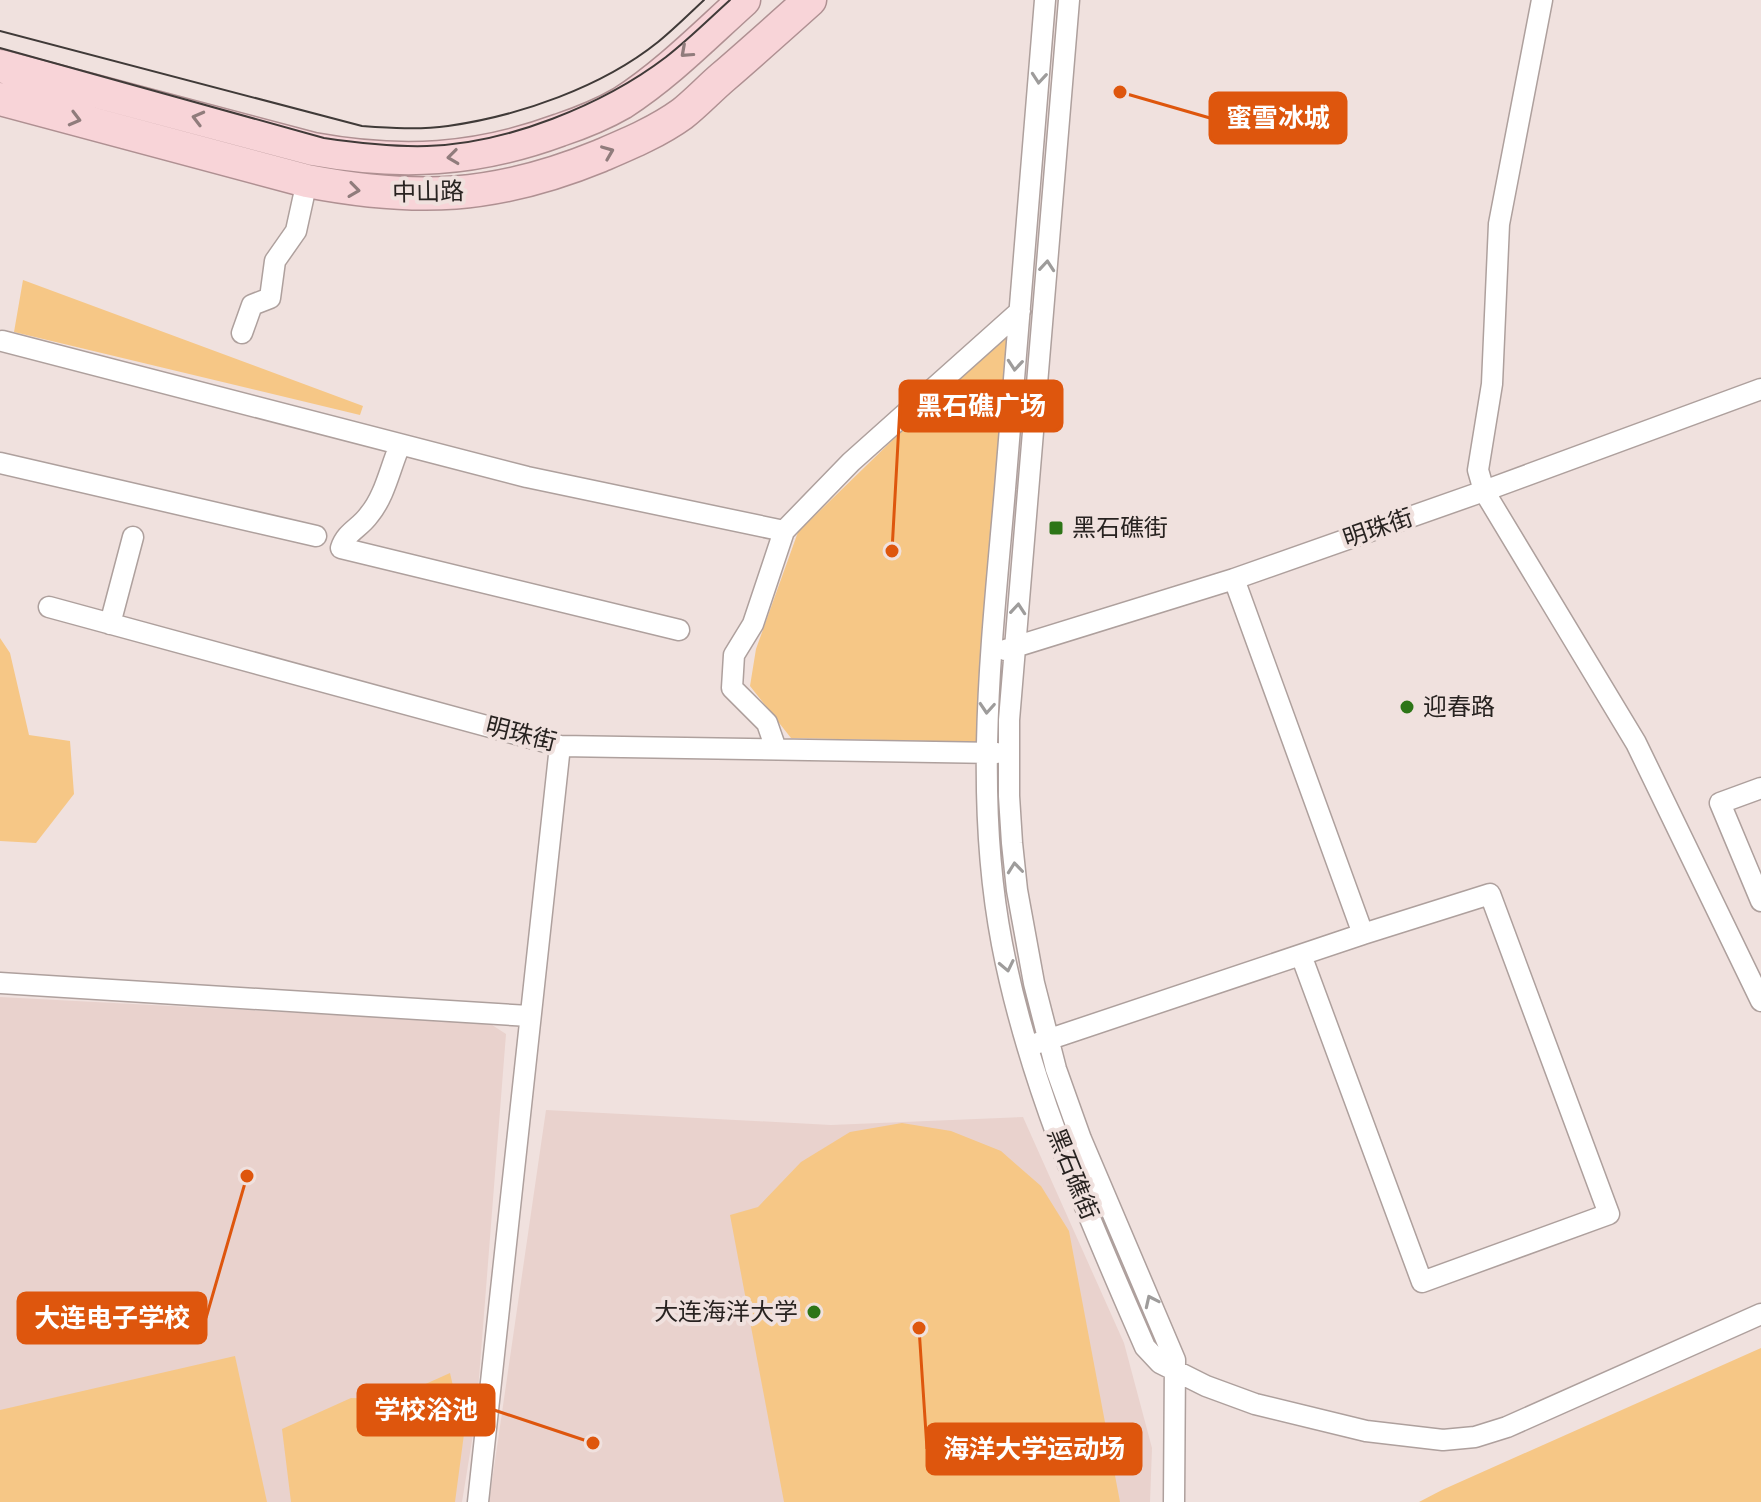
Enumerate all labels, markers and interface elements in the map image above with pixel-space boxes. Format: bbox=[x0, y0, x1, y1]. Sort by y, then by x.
one-way arrow bbox=[680, 42, 695, 57]
one-way arrow bbox=[1031, 72, 1048, 85]
callout: 蜜雪冰城 bbox=[1210, 93, 1346, 143]
text: 蜜雪冰城 bbox=[1226, 102, 1330, 134]
one-way arrow bbox=[68, 110, 82, 127]
one-way arrow bbox=[192, 111, 206, 128]
one-way arrow bbox=[600, 146, 614, 162]
one-way arrow bbox=[446, 148, 460, 165]
street label: 中山路 bbox=[392, 176, 464, 207]
one-way arrow bbox=[348, 181, 361, 198]
one-way arrow bbox=[1038, 259, 1055, 272]
one-way arrow bbox=[1007, 359, 1024, 372]
callout: 黑石礁广场 bbox=[900, 381, 1062, 431]
text: 黑石礁广场 bbox=[916, 390, 1046, 422]
street label: 明珠街 bbox=[1339, 502, 1417, 553]
place label: 黑石礁街 bbox=[1072, 513, 1168, 542]
marker: 黑石礁街 bbox=[1047, 519, 1065, 537]
one-way arrow bbox=[1010, 602, 1027, 615]
place label: 迎春路 bbox=[1423, 692, 1495, 721]
marker: 迎春路 bbox=[1398, 698, 1416, 716]
one-way arrow bbox=[979, 702, 996, 715]
street label: 明珠街 bbox=[483, 711, 560, 756]
one-way arrow bbox=[1006, 861, 1023, 874]
one-way arrow bbox=[997, 959, 1014, 973]
street label: 黑石礁街 bbox=[1042, 1124, 1105, 1224]
callout: 大连电子学校 bbox=[18, 1293, 206, 1343]
one-way arrow bbox=[1145, 1295, 1161, 1309]
place label: 大连海洋大学 bbox=[654, 1297, 798, 1326]
text: 大连电子学校 bbox=[34, 1302, 190, 1334]
marker: 大连海洋大学 bbox=[805, 1303, 823, 1321]
callout: 学校浴池 bbox=[358, 1385, 494, 1435]
text: 学校浴池 bbox=[374, 1394, 478, 1426]
callout: 海洋大学运动场 bbox=[927, 1424, 1141, 1474]
text: 海洋大学运动场 bbox=[943, 1433, 1125, 1465]

